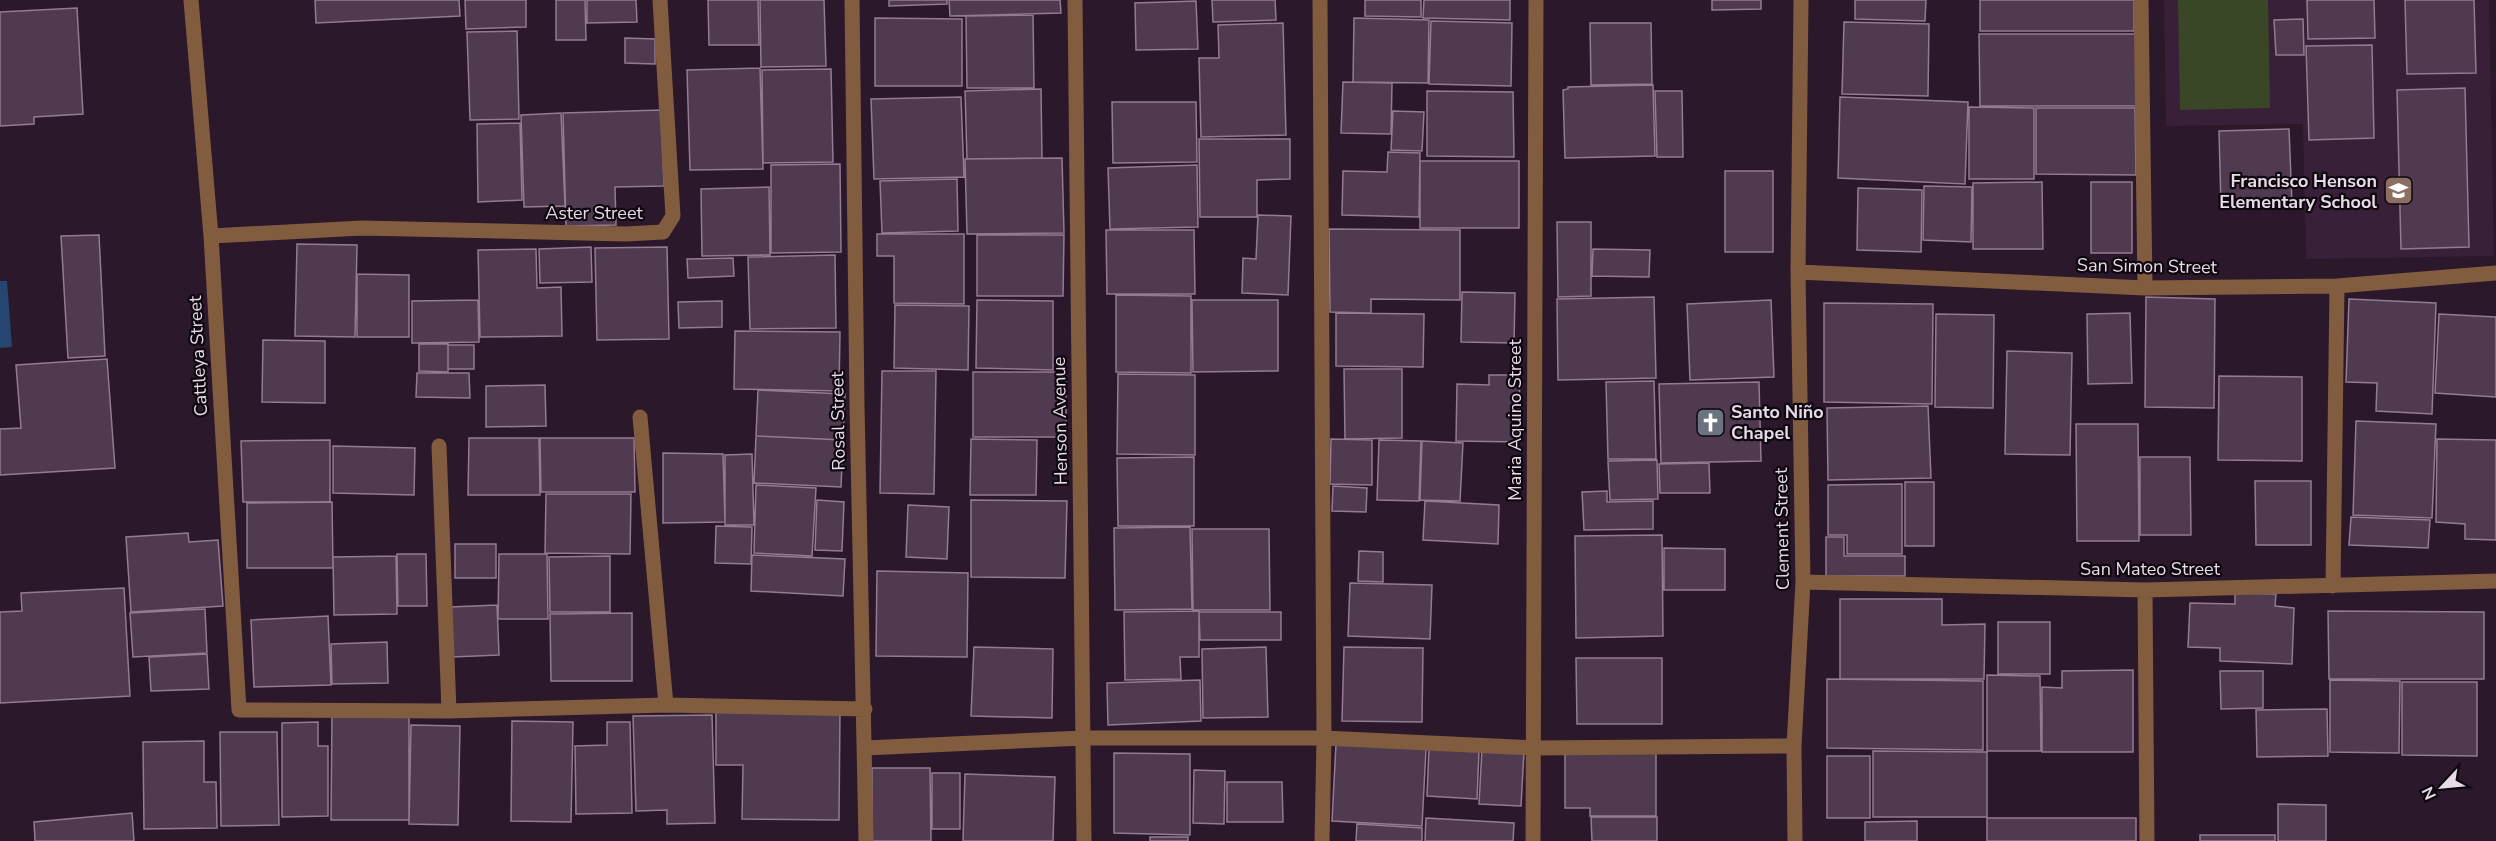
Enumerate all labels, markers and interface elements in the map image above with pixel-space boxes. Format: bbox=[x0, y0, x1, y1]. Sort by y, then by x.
place label: Francisco Henson Elementary School bbox=[2219, 169, 2377, 214]
school or university icon: Francisco Henson Elementary School bbox=[2382, 175, 2414, 207]
street label: Aster Street bbox=[545, 201, 643, 225]
street label: San Simon Street bbox=[2077, 253, 2218, 279]
street label: Cattleya Street bbox=[183, 294, 213, 417]
street label: Maria Aquino Street bbox=[1503, 339, 1527, 501]
street label: Henson Avenue bbox=[1047, 357, 1073, 485]
street label: Rosal Street bbox=[825, 371, 851, 471]
place label: Santo Niño Chapel bbox=[1731, 400, 1824, 445]
church icon: Santo Niño Chapel bbox=[1694, 406, 1726, 438]
street label: Clement Street bbox=[1769, 467, 1795, 590]
street label: San Mateo Street bbox=[2080, 557, 2221, 581]
north arrow bbox=[2412, 757, 2472, 817]
text: N bbox=[2417, 783, 2442, 803]

